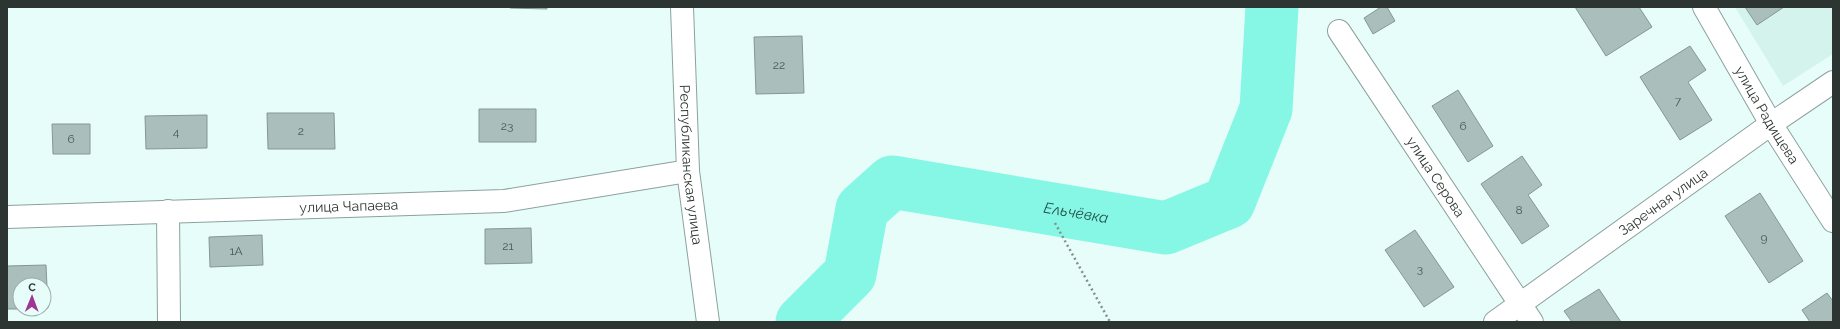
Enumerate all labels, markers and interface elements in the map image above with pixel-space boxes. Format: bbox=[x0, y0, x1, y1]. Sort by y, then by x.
house number: 22 bbox=[773, 58, 785, 72]
street label: улица Радищева bbox=[1732, 63, 1802, 167]
street label: Республиканская улица bbox=[677, 84, 706, 246]
house number: 7 bbox=[1675, 94, 1682, 108]
house number: 23 bbox=[501, 119, 513, 133]
house number: 6 bbox=[1459, 119, 1467, 133]
house number: 2 bbox=[298, 124, 304, 138]
house number: 4 bbox=[173, 125, 180, 139]
house number: 6 bbox=[67, 132, 75, 146]
street label: улица Серова bbox=[1403, 134, 1468, 220]
street label: Заречная улица bbox=[1616, 164, 1711, 239]
street label: улица Чапаева bbox=[299, 196, 398, 216]
water label: Ельчёвка bbox=[1042, 199, 1110, 227]
house number: 8 bbox=[1515, 203, 1523, 217]
house number: 9 bbox=[1760, 231, 1768, 245]
house number: 21 bbox=[502, 239, 514, 253]
house number: 1А bbox=[229, 244, 243, 258]
house number: 3 bbox=[1417, 262, 1423, 276]
north arrow bbox=[12, 277, 52, 317]
text: С bbox=[28, 281, 37, 294]

